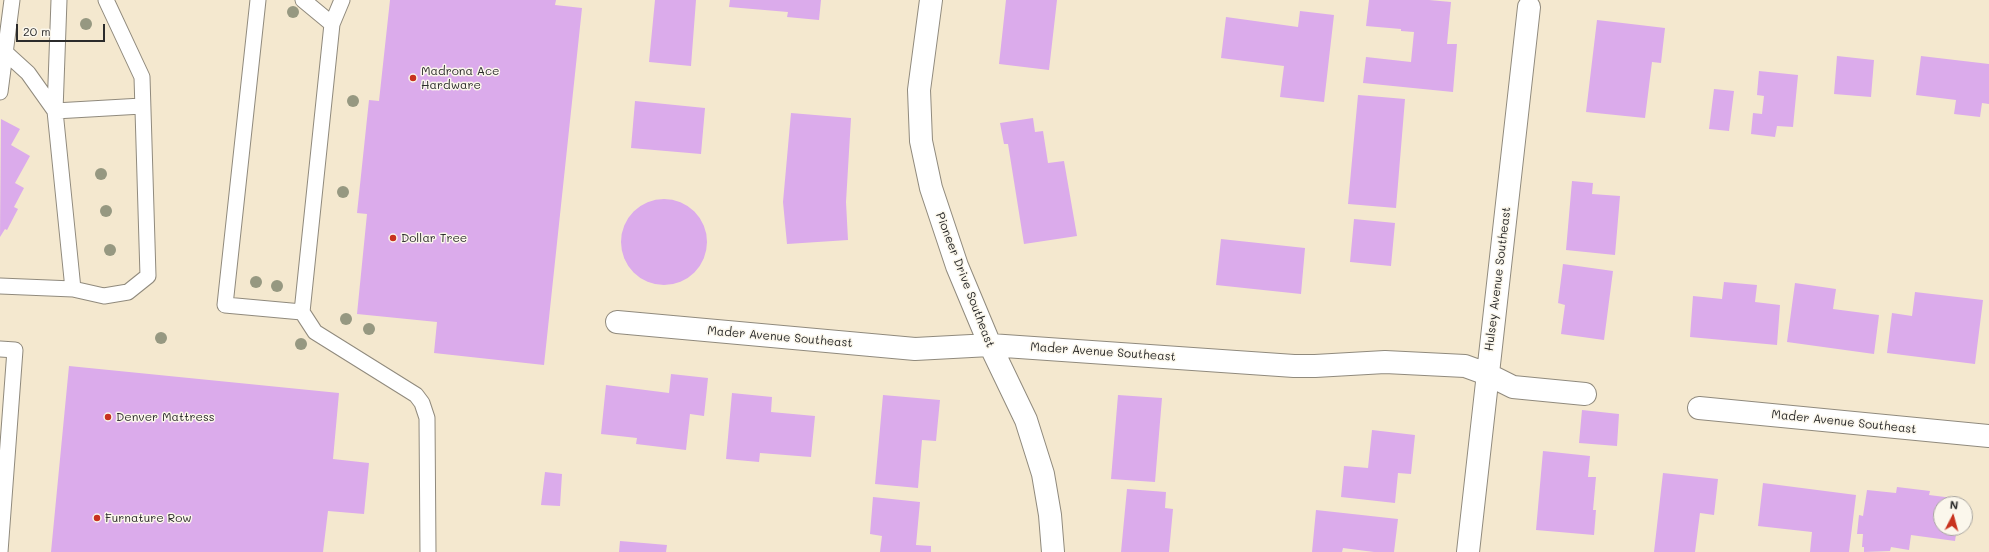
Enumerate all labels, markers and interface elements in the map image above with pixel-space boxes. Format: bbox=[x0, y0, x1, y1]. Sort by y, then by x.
scale bar bbox=[18, 16, 107, 42]
text: 20 m bbox=[23, 23, 51, 39]
place label: Madrona Ace Hardware bbox=[421, 64, 500, 92]
marker: Madrona Ace Hardware bbox=[408, 73, 418, 83]
street label: Hulsey Avenue Southeast bbox=[1482, 206, 1514, 352]
street label: Pioneer Drive Southeast bbox=[933, 210, 997, 350]
place label: Dollar Tree bbox=[401, 231, 467, 245]
marker: Dollar Tree bbox=[388, 233, 398, 243]
street label: Mader Avenue Southeast bbox=[707, 323, 853, 351]
street label: Mader Avenue Southeast bbox=[1030, 340, 1176, 364]
street label: Mader Avenue Southeast bbox=[1771, 407, 1917, 437]
place label: Denver Mattress bbox=[116, 410, 215, 424]
marker: Denver Mattress bbox=[103, 412, 113, 422]
north arrow bbox=[1933, 496, 1973, 536]
text: N bbox=[1949, 497, 1959, 512]
place label: Furnature Row bbox=[105, 511, 192, 525]
marker: Furnature Row bbox=[92, 513, 102, 523]

